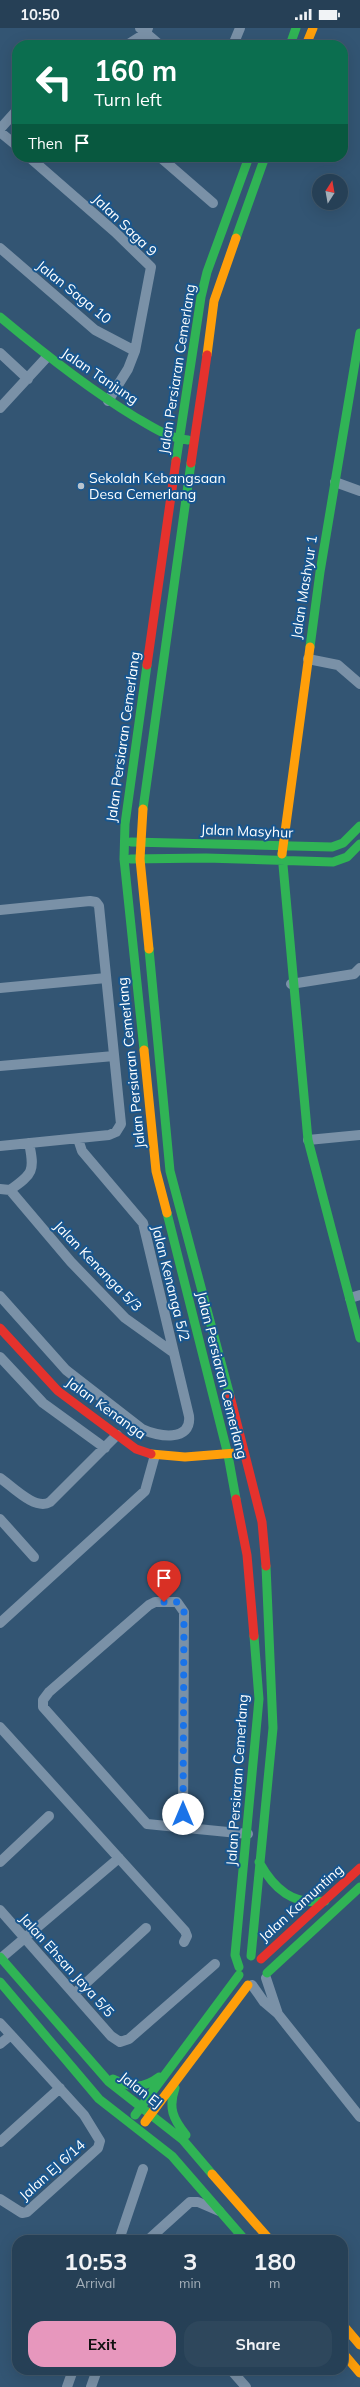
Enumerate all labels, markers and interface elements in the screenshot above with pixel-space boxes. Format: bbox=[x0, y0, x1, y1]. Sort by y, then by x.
text: 10:50 bbox=[20, 5, 60, 24]
text: 160 m bbox=[94, 53, 177, 88]
icon: left bbox=[28, 56, 80, 108]
text: Turn left bbox=[94, 88, 162, 111]
icon: arrive bbox=[71, 132, 93, 154]
text: Then bbox=[28, 134, 63, 153]
north arrow bbox=[312, 174, 348, 210]
map controls bbox=[312, 174, 348, 210]
street label: Jalan Saga 9 bbox=[89, 190, 161, 260]
street label: Jalan Saga 10 bbox=[33, 256, 115, 328]
street label: Jalan Persiaran Cemerlang bbox=[155, 283, 199, 455]
street label: Jalan Tanjung bbox=[58, 344, 142, 408]
place label: Sekolah Kebangsaan Desa Cemerlang bbox=[89, 469, 226, 503]
marker: Sekolah Kebangsaan Desa Cemerlang bbox=[76, 481, 86, 491]
street label: Jalan Mashyur 1 bbox=[287, 534, 321, 640]
street label: Jalan Persiaran Cemerlang bbox=[102, 651, 144, 823]
street label: Jalan Masyhur bbox=[200, 820, 295, 842]
street label: Jalan Persiaran Cemerlang bbox=[113, 977, 149, 1149]
street label: Jalan Kenanga 5/3 bbox=[50, 1217, 146, 1315]
street label: Jalan Kenanga 5/2 bbox=[148, 1223, 194, 1343]
street label: Jalan Persiaran Cemerlang bbox=[192, 1289, 252, 1461]
street label: Jalan Kenanga bbox=[62, 1373, 150, 1443]
pin bbox=[147, 1561, 181, 1602]
icon: arrive bbox=[153, 1567, 175, 1589]
street label: Jalan Persiaran Cemerlang bbox=[222, 1694, 252, 1866]
position arrow bbox=[162, 1793, 204, 1835]
street label: Jalan Kamunting bbox=[255, 1860, 347, 1946]
street label: Jalan Ehsan Jaya 5/5 bbox=[16, 1909, 118, 2021]
street label: Jalan EJ bbox=[116, 2068, 166, 2112]
street label: Jalan EJ 6/14 bbox=[15, 2135, 89, 2204]
text: 10:53 bbox=[64, 2246, 127, 2276]
text: 3 bbox=[183, 2246, 197, 2276]
text: 180 bbox=[253, 2246, 296, 2276]
text: Arrival bbox=[76, 2275, 115, 2291]
text: min bbox=[179, 2275, 201, 2291]
text: m bbox=[269, 2275, 280, 2291]
button: Exit bbox=[28, 2321, 176, 2367]
button: Share bbox=[184, 2321, 332, 2367]

